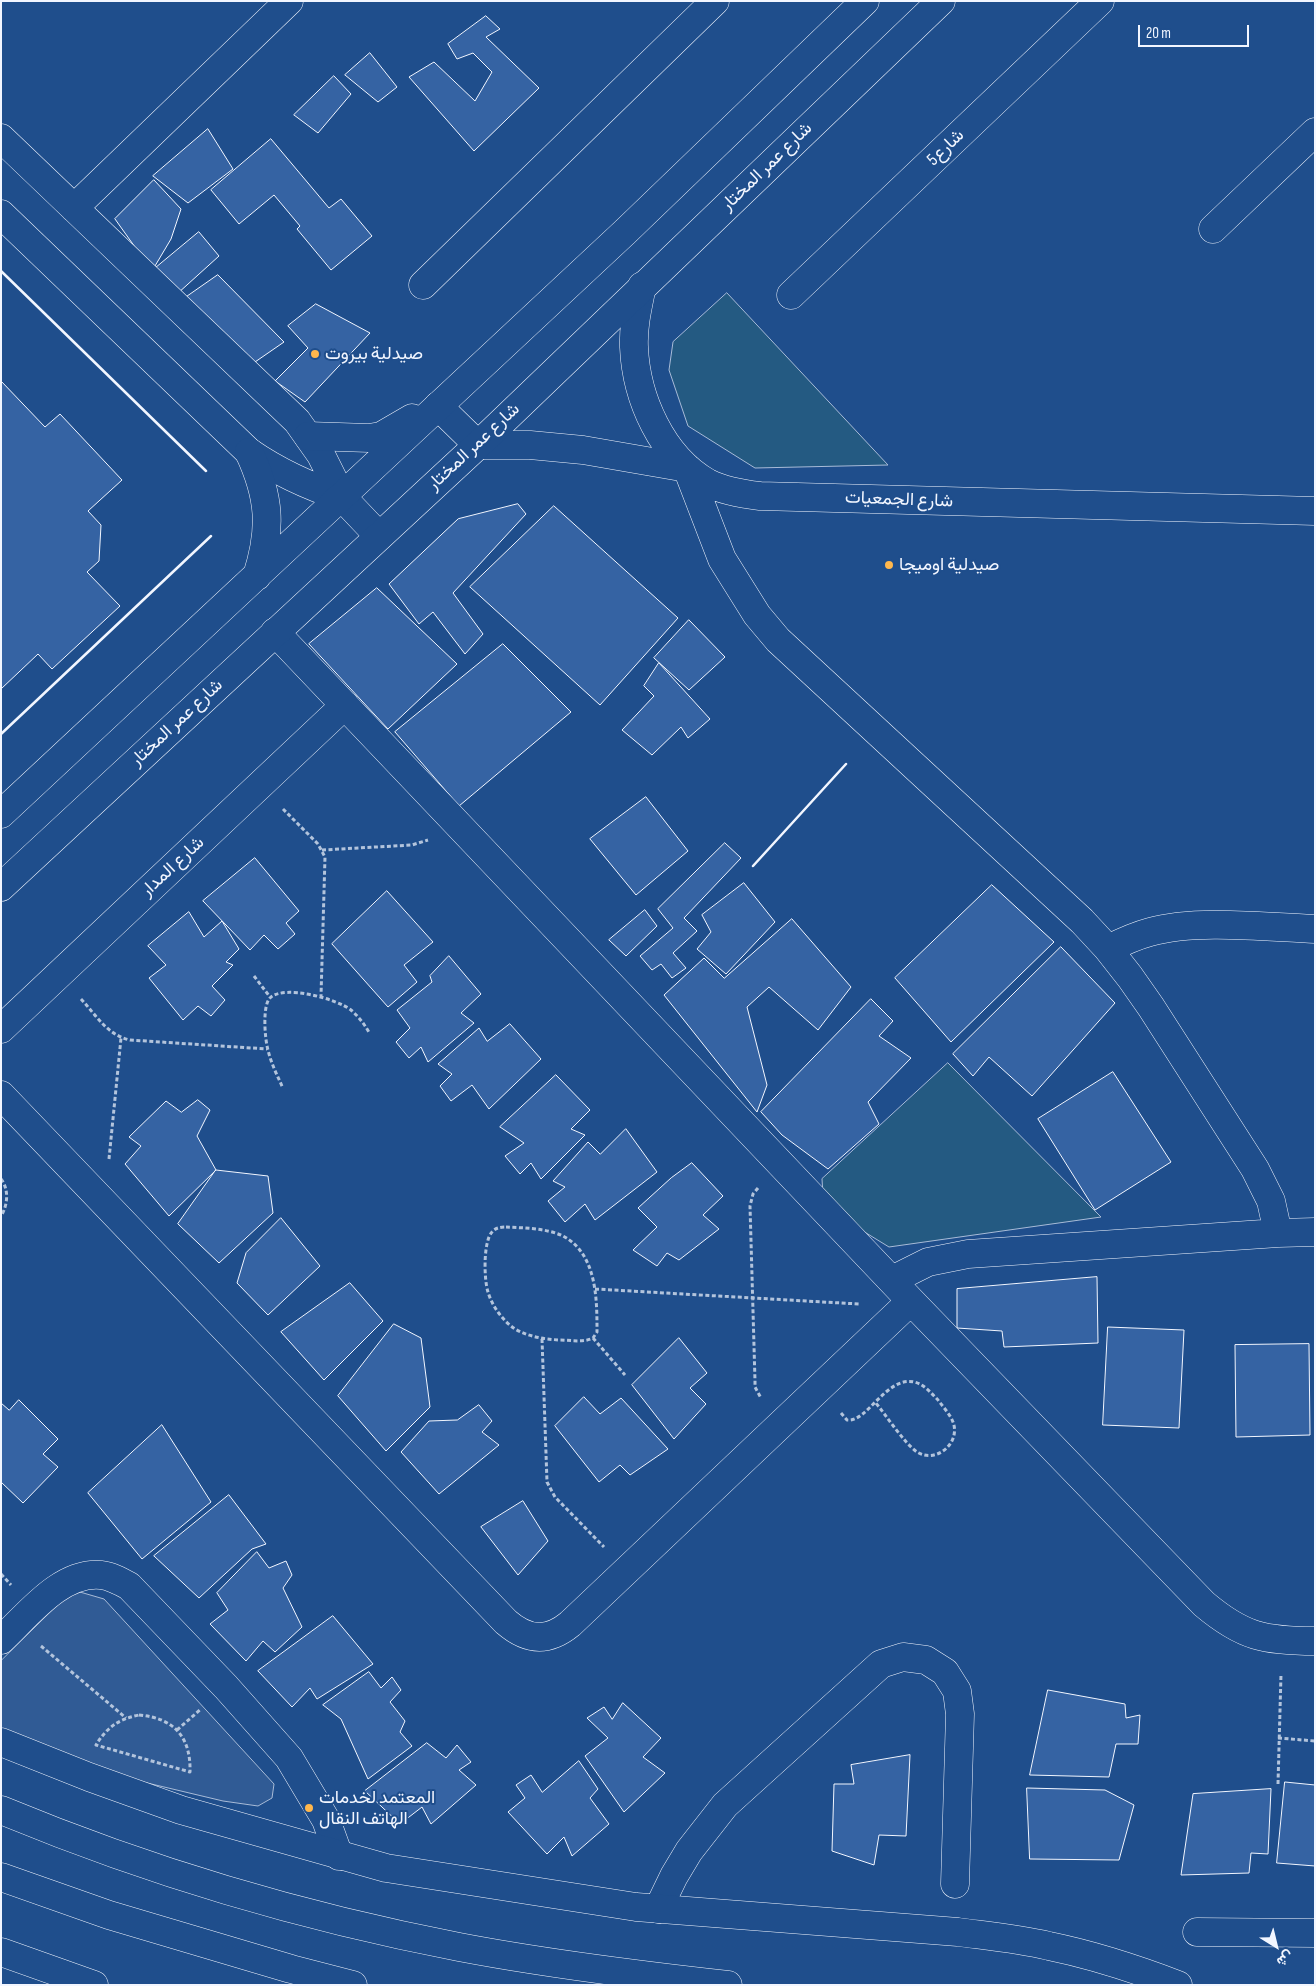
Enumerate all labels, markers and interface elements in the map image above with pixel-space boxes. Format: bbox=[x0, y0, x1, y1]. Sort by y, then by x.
scale bar bbox=[1141, 15, 1252, 47]
text: 20 m bbox=[1146, 24, 1171, 43]
street label: شارع عمر المختار bbox=[717, 118, 817, 216]
street label: شارع5 bbox=[923, 125, 969, 171]
place label: صيدلية بيروت bbox=[325, 343, 423, 365]
marker: صيدلية بيروت bbox=[309, 348, 321, 360]
street label: شارع عمر المختار bbox=[423, 399, 525, 495]
street label: شارع الجمعيات bbox=[845, 487, 953, 513]
place label: صيدلية اوميجا bbox=[899, 554, 999, 576]
marker: صيدلية اوميجا bbox=[883, 559, 895, 571]
street label: شارع عمر المختار bbox=[126, 675, 228, 771]
street label: شارع المدار bbox=[137, 832, 209, 902]
place label: المعتمد لخدمات الهاتف النقال bbox=[319, 1787, 435, 1830]
marker: المعتمد لخدمات الهاتف النقال bbox=[303, 1802, 315, 1814]
north arrow bbox=[1251, 1921, 1301, 1971]
text: ش bbox=[1273, 1947, 1297, 1970]

